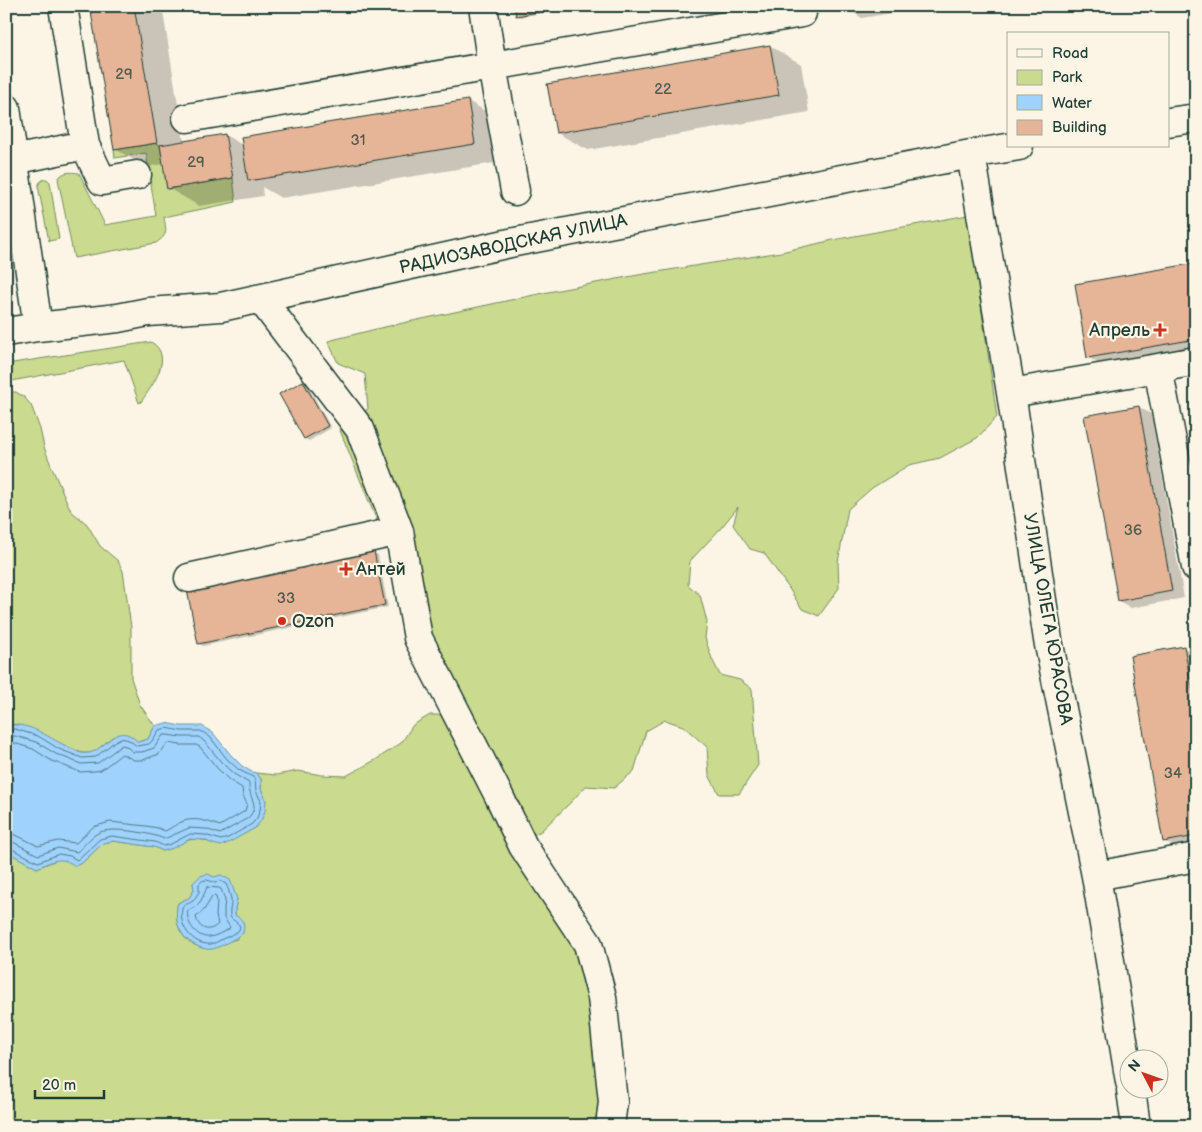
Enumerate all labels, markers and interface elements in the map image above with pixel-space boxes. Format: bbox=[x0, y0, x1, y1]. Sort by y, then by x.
legend bbox=[1007, 32, 1170, 148]
text: Road bbox=[1052, 44, 1088, 63]
house number: 29 bbox=[115, 65, 133, 84]
text: Park bbox=[1052, 68, 1083, 87]
house number: 22 bbox=[654, 80, 672, 99]
text: Water bbox=[1052, 94, 1092, 113]
text: Building bbox=[1052, 118, 1107, 137]
house number: 31 bbox=[350, 131, 366, 150]
house number: 29 bbox=[187, 153, 205, 172]
street label: РАДИОЗАВОДСКАЯ УЛИЦА bbox=[397, 210, 629, 278]
place label: Апрель bbox=[1088, 320, 1150, 341]
marker: Апрель bbox=[1154, 324, 1166, 336]
street label: УЛИЦА ОЛЕГА ЮРАСОВА bbox=[1019, 511, 1077, 727]
house number: 36 bbox=[1124, 521, 1142, 540]
place label: Антей bbox=[355, 559, 406, 580]
marker: Антей bbox=[340, 563, 352, 575]
house number: 33 bbox=[277, 589, 295, 608]
place label: Ozon bbox=[292, 611, 334, 632]
marker: Ozon bbox=[276, 615, 288, 627]
house number: 34 bbox=[1164, 764, 1182, 783]
north arrow bbox=[1120, 1050, 1170, 1100]
text: N bbox=[1125, 1056, 1144, 1075]
scale bar bbox=[35, 1067, 104, 1099]
text: 20 m bbox=[42, 1076, 76, 1095]

